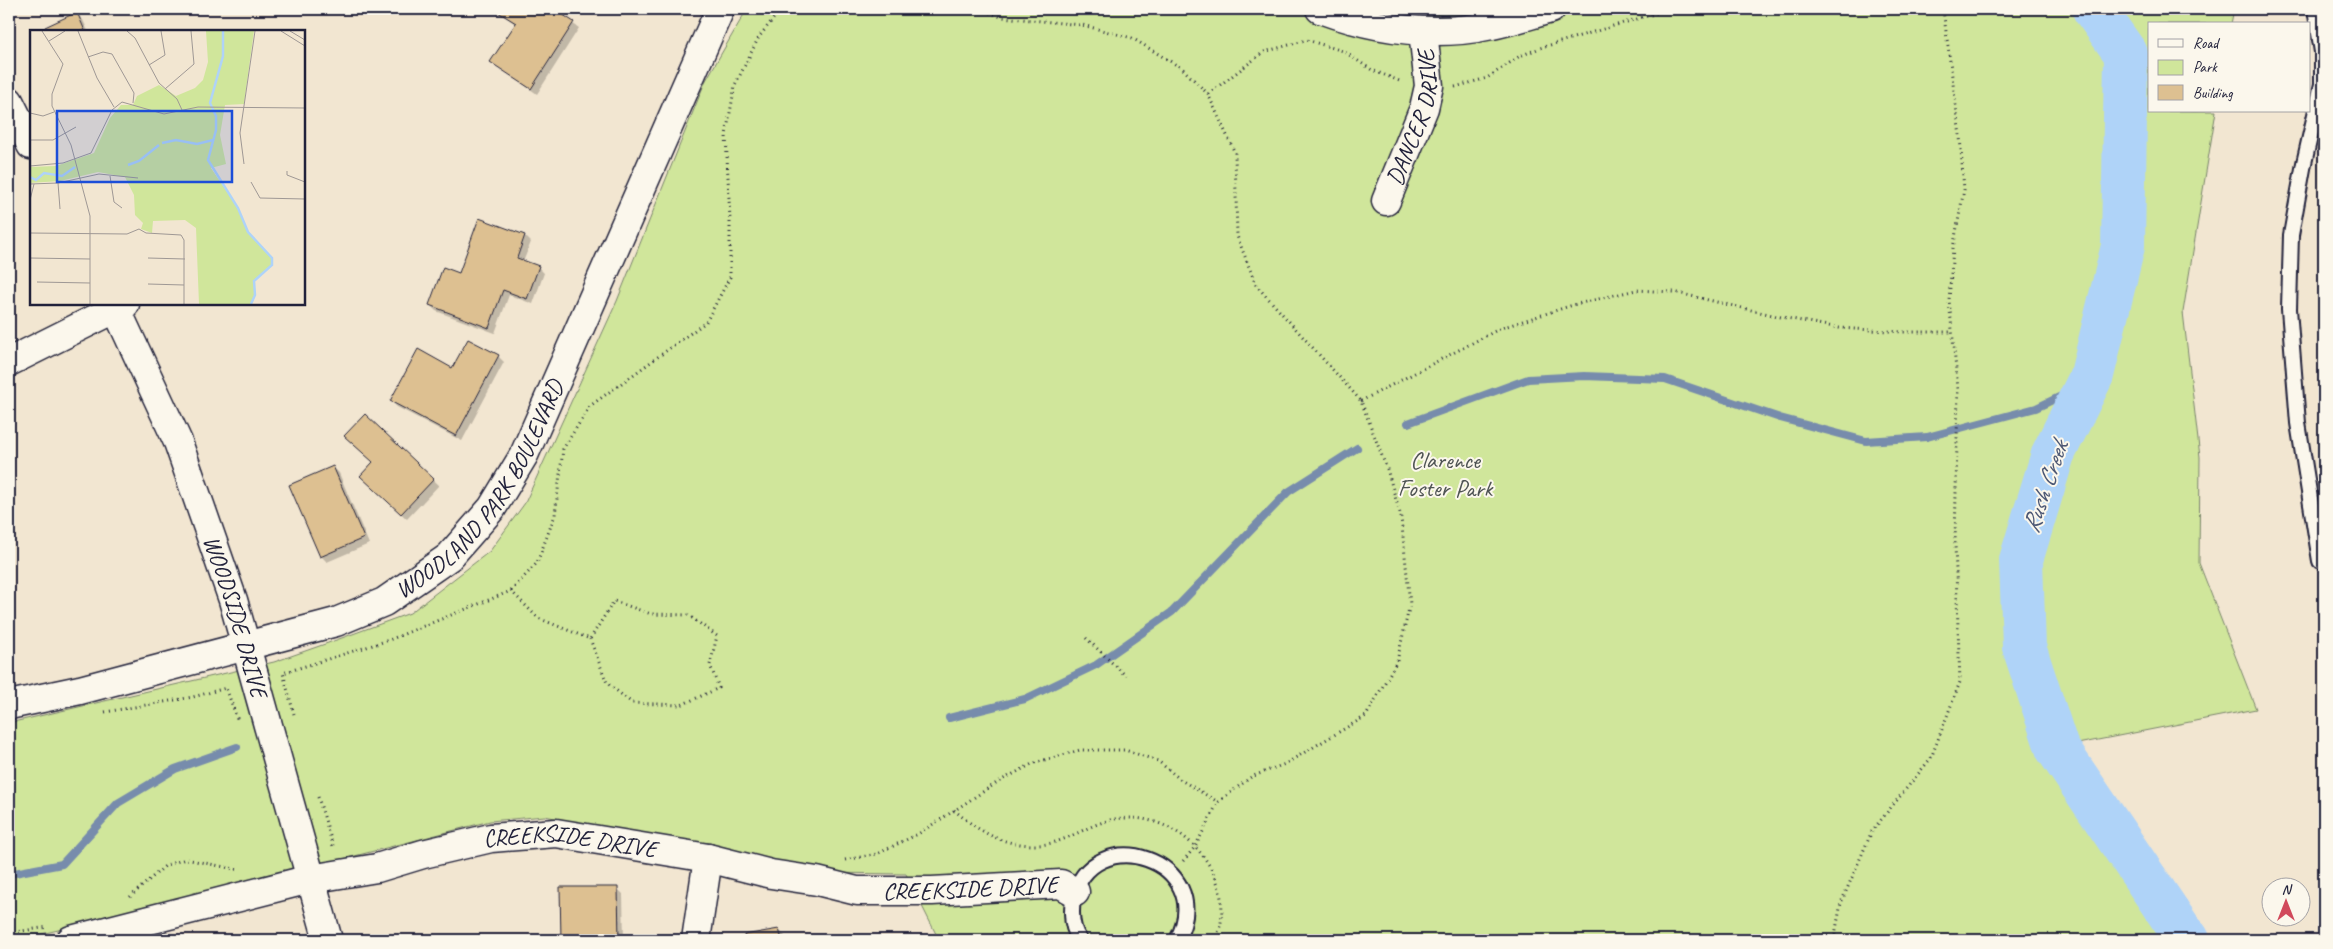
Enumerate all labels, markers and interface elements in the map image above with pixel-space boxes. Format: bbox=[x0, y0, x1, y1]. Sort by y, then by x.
legend bbox=[2148, 22, 2310, 112]
inset map bbox=[30, 30, 305, 305]
text: Road bbox=[2193, 34, 2220, 53]
street label: DANCER DRIVE bbox=[1379, 45, 1445, 189]
text: Park bbox=[2193, 58, 2218, 77]
text: Building bbox=[2193, 84, 2233, 103]
street label: WOODLAND PARK BOULEVARD bbox=[389, 374, 571, 605]
water label: Rush Creek bbox=[2015, 433, 2077, 537]
park label: Clarence Foster Park bbox=[1398, 445, 1495, 503]
street label: WOODSIDE DRIVE bbox=[197, 532, 275, 703]
street label: CREEKSIDE DRIVE bbox=[480, 818, 662, 865]
street label: CREEKSIDE DRIVE bbox=[883, 869, 1061, 906]
north arrow bbox=[2260, 876, 2310, 926]
text: N bbox=[2282, 881, 2293, 898]

